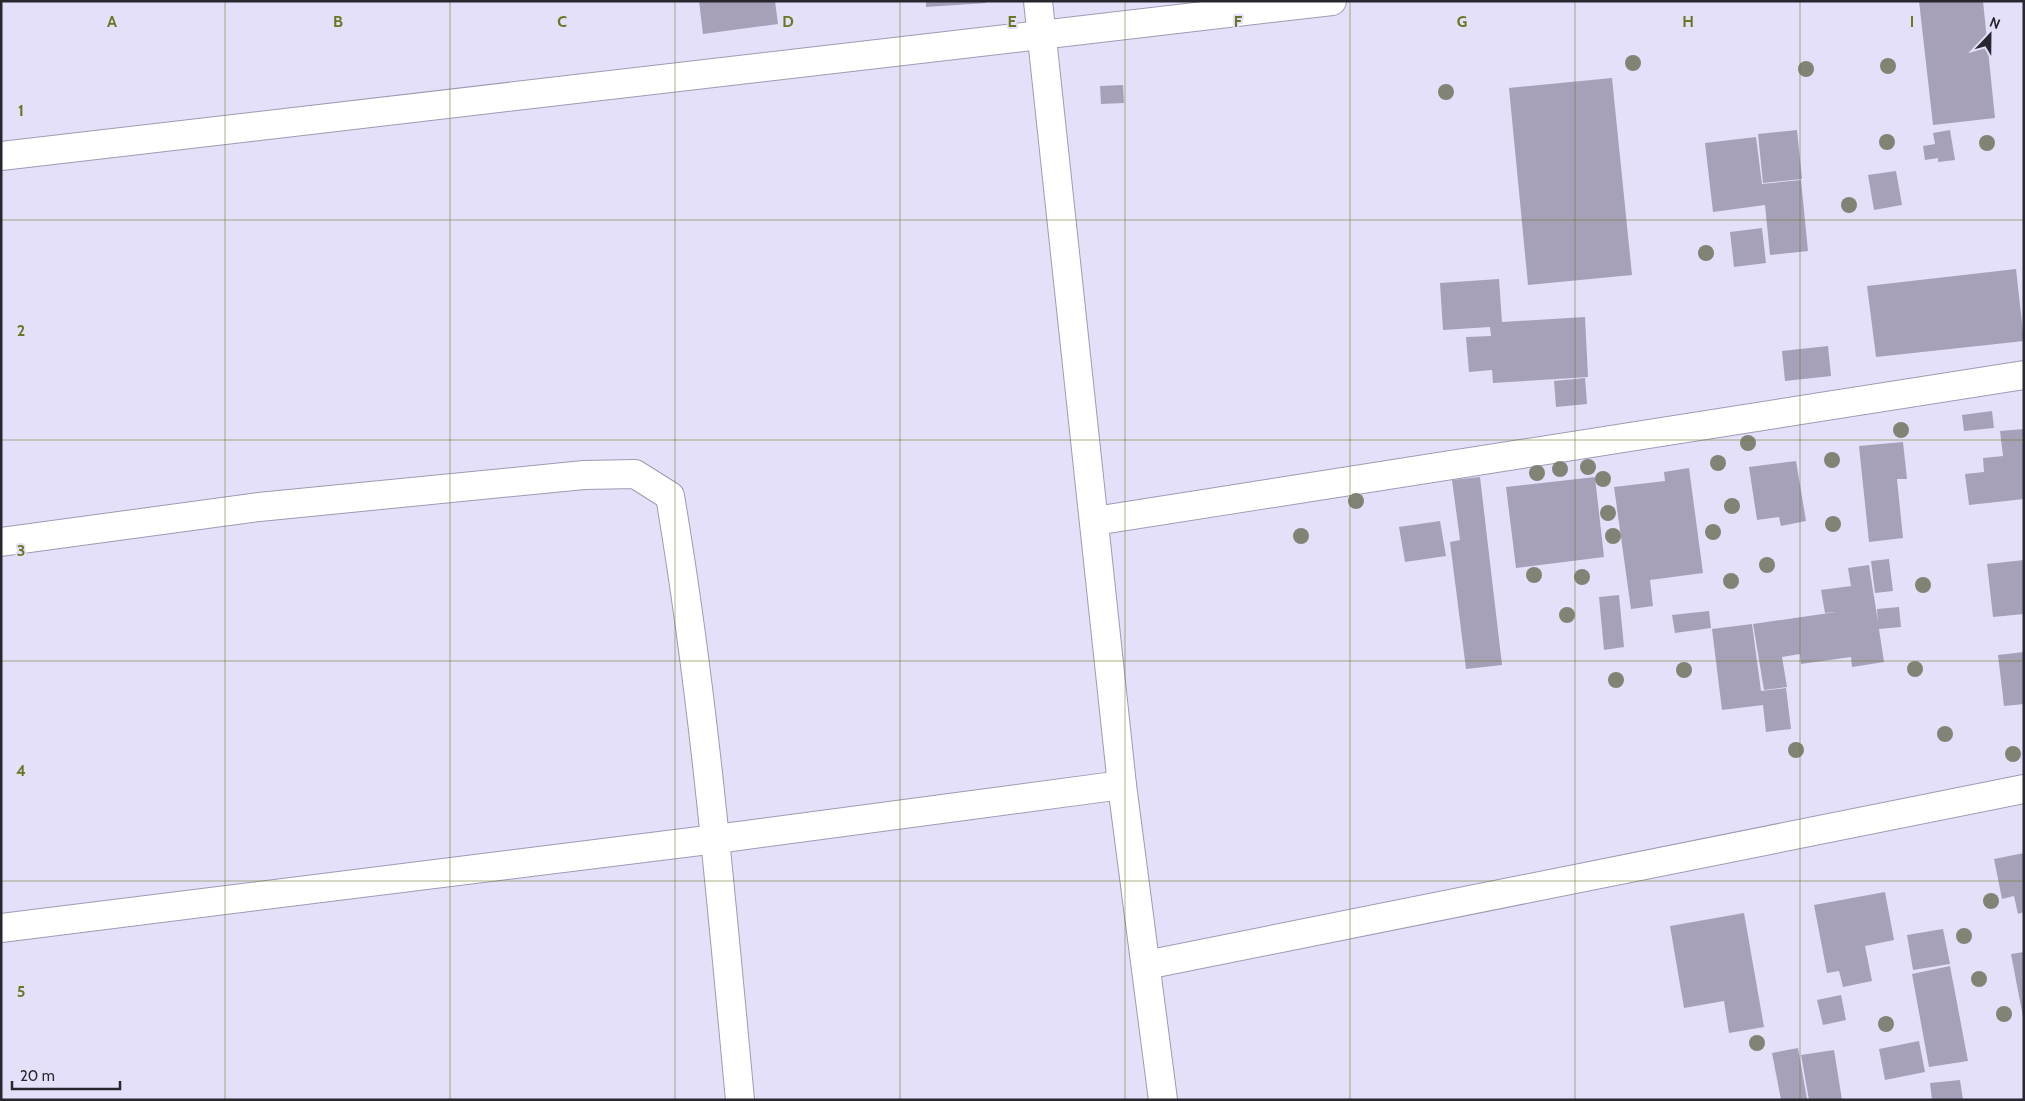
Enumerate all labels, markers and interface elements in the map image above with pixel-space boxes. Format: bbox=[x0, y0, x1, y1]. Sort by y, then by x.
north arrow bbox=[1965, 10, 2015, 60]
text: A bbox=[107, 12, 117, 31]
text: B bbox=[333, 12, 343, 31]
text: C bbox=[557, 12, 567, 31]
text: D bbox=[782, 12, 794, 31]
text: E bbox=[1007, 12, 1017, 31]
text: F bbox=[1234, 12, 1243, 31]
text: G bbox=[1457, 12, 1467, 31]
text: H bbox=[1682, 12, 1694, 31]
text: I bbox=[1910, 12, 1914, 31]
text: N bbox=[1987, 13, 2003, 33]
text: 1 bbox=[18, 101, 24, 120]
text: 2 bbox=[17, 321, 25, 340]
text: 3 bbox=[17, 541, 25, 560]
text: 4 bbox=[16, 761, 26, 780]
text: 5 bbox=[17, 982, 25, 1001]
scale bar bbox=[12, 1058, 120, 1090]
text: 20 m bbox=[20, 1067, 55, 1085]

